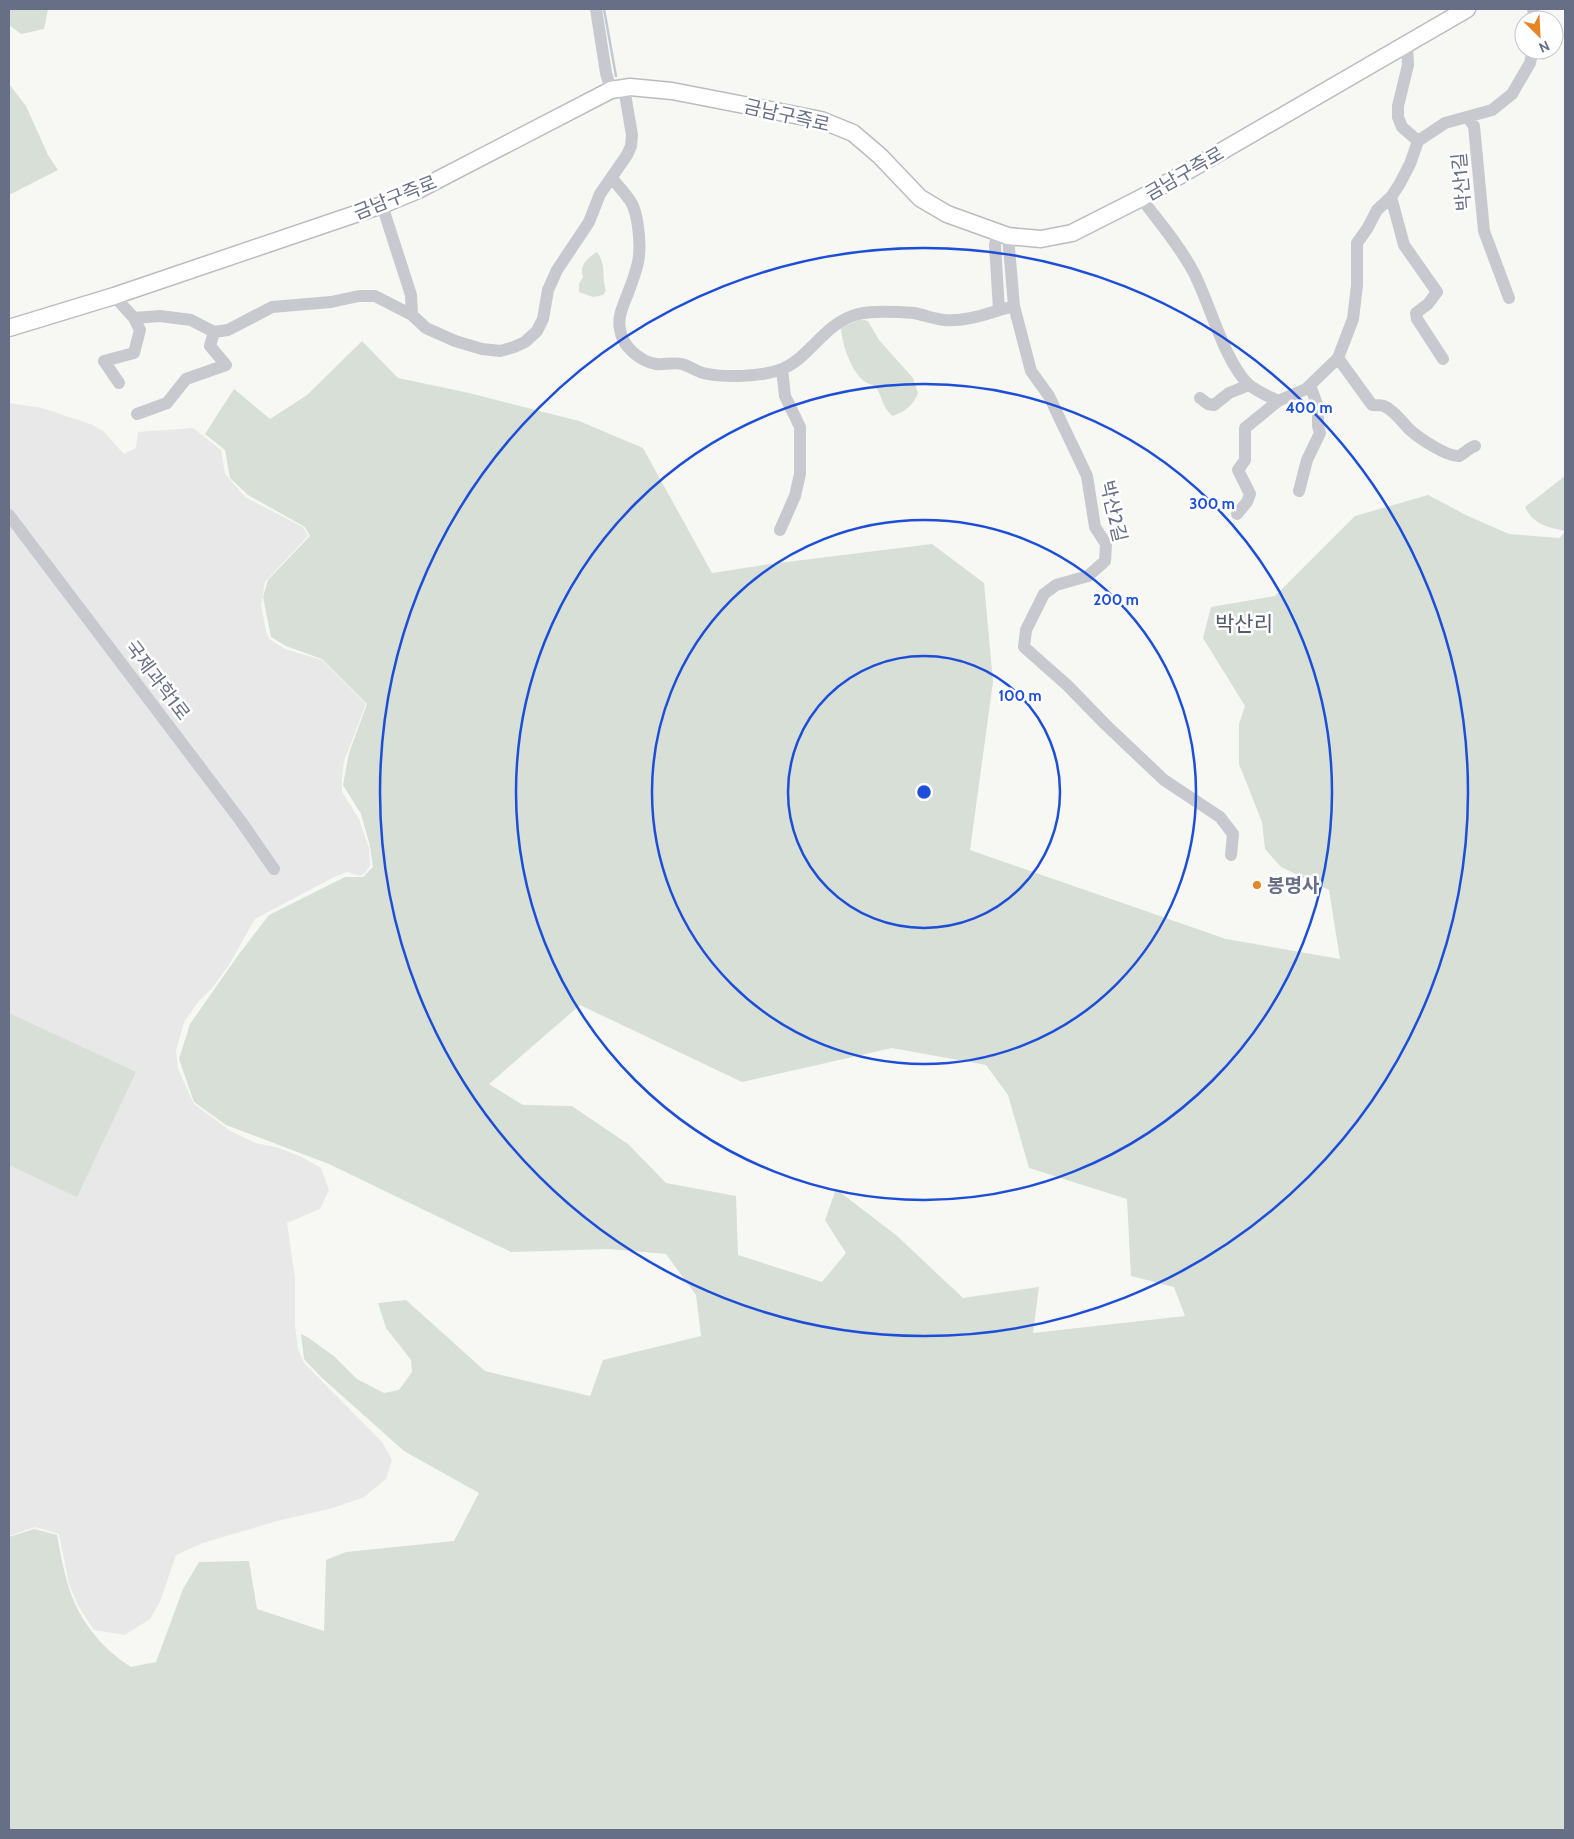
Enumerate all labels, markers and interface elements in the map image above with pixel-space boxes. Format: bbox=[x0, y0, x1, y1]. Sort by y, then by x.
north arrow bbox=[1514, 10, 1564, 60]
text: N bbox=[1536, 37, 1552, 57]
street label: 금남구즉로 bbox=[742, 94, 832, 137]
street label: 금남구즉로 bbox=[1141, 142, 1228, 205]
street label: 박산1길 bbox=[1447, 152, 1476, 212]
street label: 금남구즉로 bbox=[350, 170, 440, 224]
text: 400 m bbox=[1286, 399, 1332, 417]
street label: 박산2길 bbox=[1095, 478, 1132, 544]
text: 300 m bbox=[1189, 495, 1235, 513]
text: 200 m bbox=[1093, 591, 1139, 609]
district label: 박산리 bbox=[1215, 611, 1273, 636]
street label: 국제과학1로 bbox=[120, 636, 195, 725]
text: 100 m bbox=[998, 687, 1042, 705]
centre of rings bbox=[915, 783, 933, 801]
place label: 봉명사 bbox=[1267, 874, 1320, 897]
marker: 봉명사 bbox=[1251, 879, 1263, 891]

